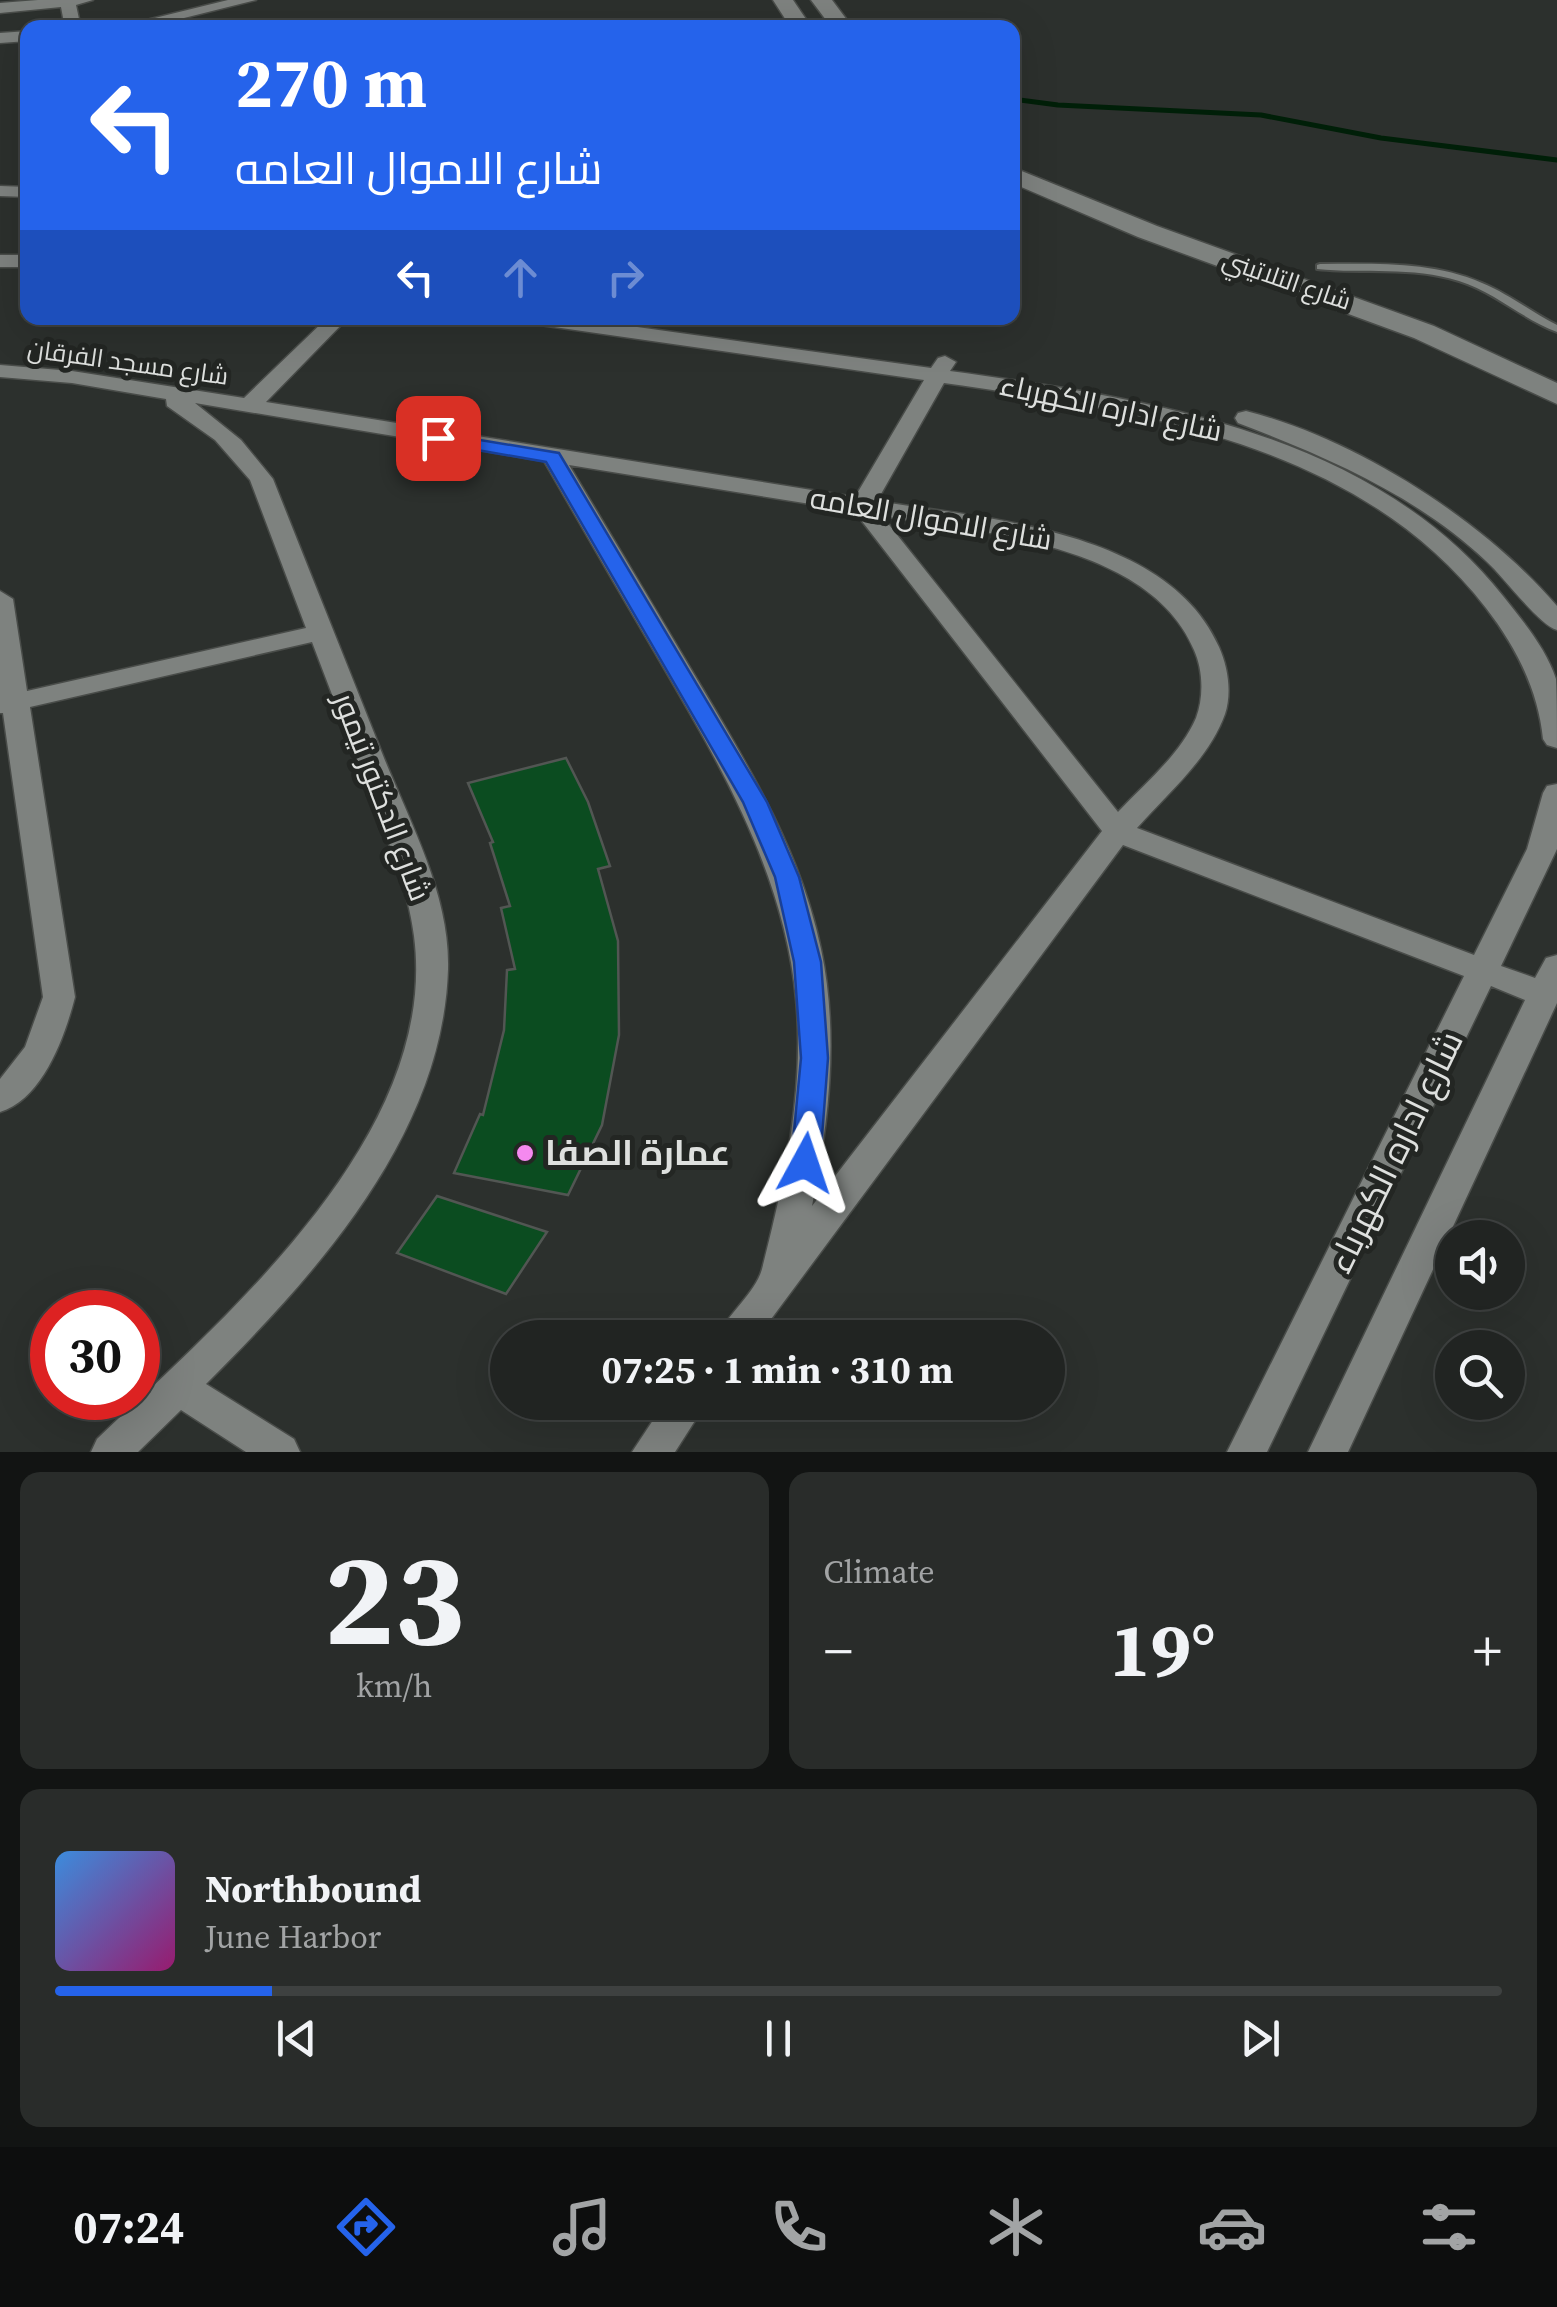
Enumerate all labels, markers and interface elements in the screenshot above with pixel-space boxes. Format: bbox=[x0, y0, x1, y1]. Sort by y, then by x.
text: 270 m bbox=[235, 34, 427, 130]
icon: left bbox=[70, 60, 200, 190]
text: شارع الاموال العامه bbox=[235, 137, 602, 199]
street label: شارع التلاتيني bbox=[1217, 242, 1356, 321]
icon: left bbox=[388, 250, 443, 305]
icon: ahead bbox=[493, 250, 548, 305]
icon: right bbox=[598, 250, 653, 305]
street label: شارع مسجد الفرقان bbox=[25, 331, 231, 393]
street label: شارع اداره الكهرباء bbox=[996, 364, 1226, 451]
pin bbox=[396, 396, 481, 481]
icon: arrive bbox=[411, 411, 466, 466]
street label: شارع الاموال العامه bbox=[807, 477, 1055, 560]
street label: شارع الدكتور تيمور bbox=[323, 685, 441, 907]
street label: شارع اداره الكهرباء bbox=[1316, 1023, 1474, 1281]
position arrow bbox=[753, 1111, 857, 1215]
place label: عمارة الصفا bbox=[545, 1129, 730, 1177]
marker: عمارة الصفا bbox=[514, 1142, 536, 1164]
map controls bbox=[1435, 1220, 1525, 1420]
button: sound bbox=[1435, 1220, 1525, 1310]
speed limit sign: 30 bbox=[30, 1290, 160, 1420]
button: search bbox=[1435, 1330, 1525, 1420]
text: 07:25 · 1 min · 310 m bbox=[601, 1344, 954, 1396]
text: 23 bbox=[324, 1509, 465, 1688]
text: Climate bbox=[824, 1550, 935, 1594]
text: 19° bbox=[1110, 1598, 1216, 1701]
text: − bbox=[824, 1613, 853, 1688]
text: + bbox=[1473, 1613, 1502, 1688]
text: km/h bbox=[356, 1664, 432, 1708]
text: Northbound bbox=[205, 1863, 421, 1915]
text: June Harbor bbox=[205, 1915, 381, 1959]
icon: previous bbox=[269, 2011, 324, 2066]
icon: pause bbox=[751, 2011, 806, 2066]
icon: next bbox=[1233, 2011, 1288, 2066]
icon: directions bbox=[331, 2192, 401, 2262]
icon: music bbox=[547, 2192, 617, 2262]
icon: phone bbox=[764, 2192, 834, 2262]
icon: climate bbox=[981, 2192, 1051, 2262]
icon: car bbox=[1197, 2192, 1267, 2262]
icon: filters bbox=[1414, 2192, 1484, 2262]
text: 07:24 bbox=[73, 2196, 184, 2258]

